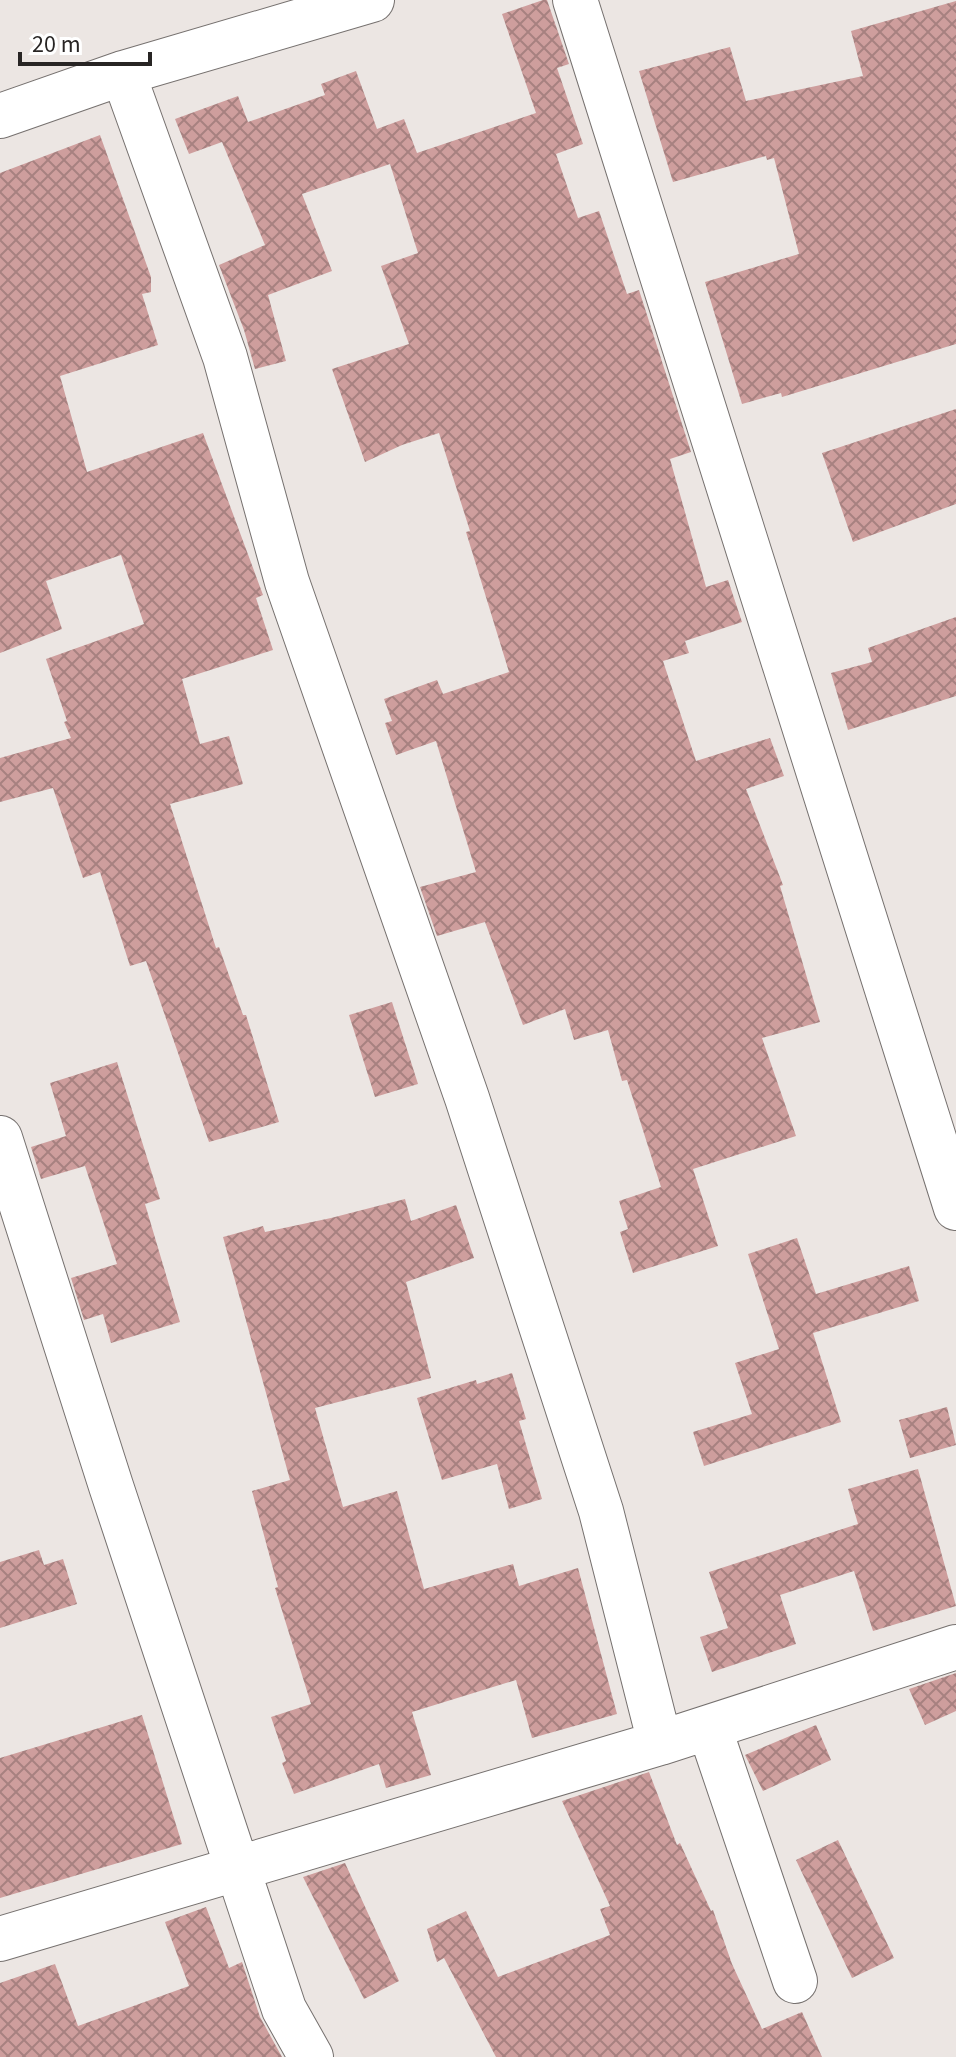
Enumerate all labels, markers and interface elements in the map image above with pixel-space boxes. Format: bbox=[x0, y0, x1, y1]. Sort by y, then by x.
scale bar bbox=[20, 16, 150, 66]
text: 20 m bbox=[32, 27, 81, 62]

